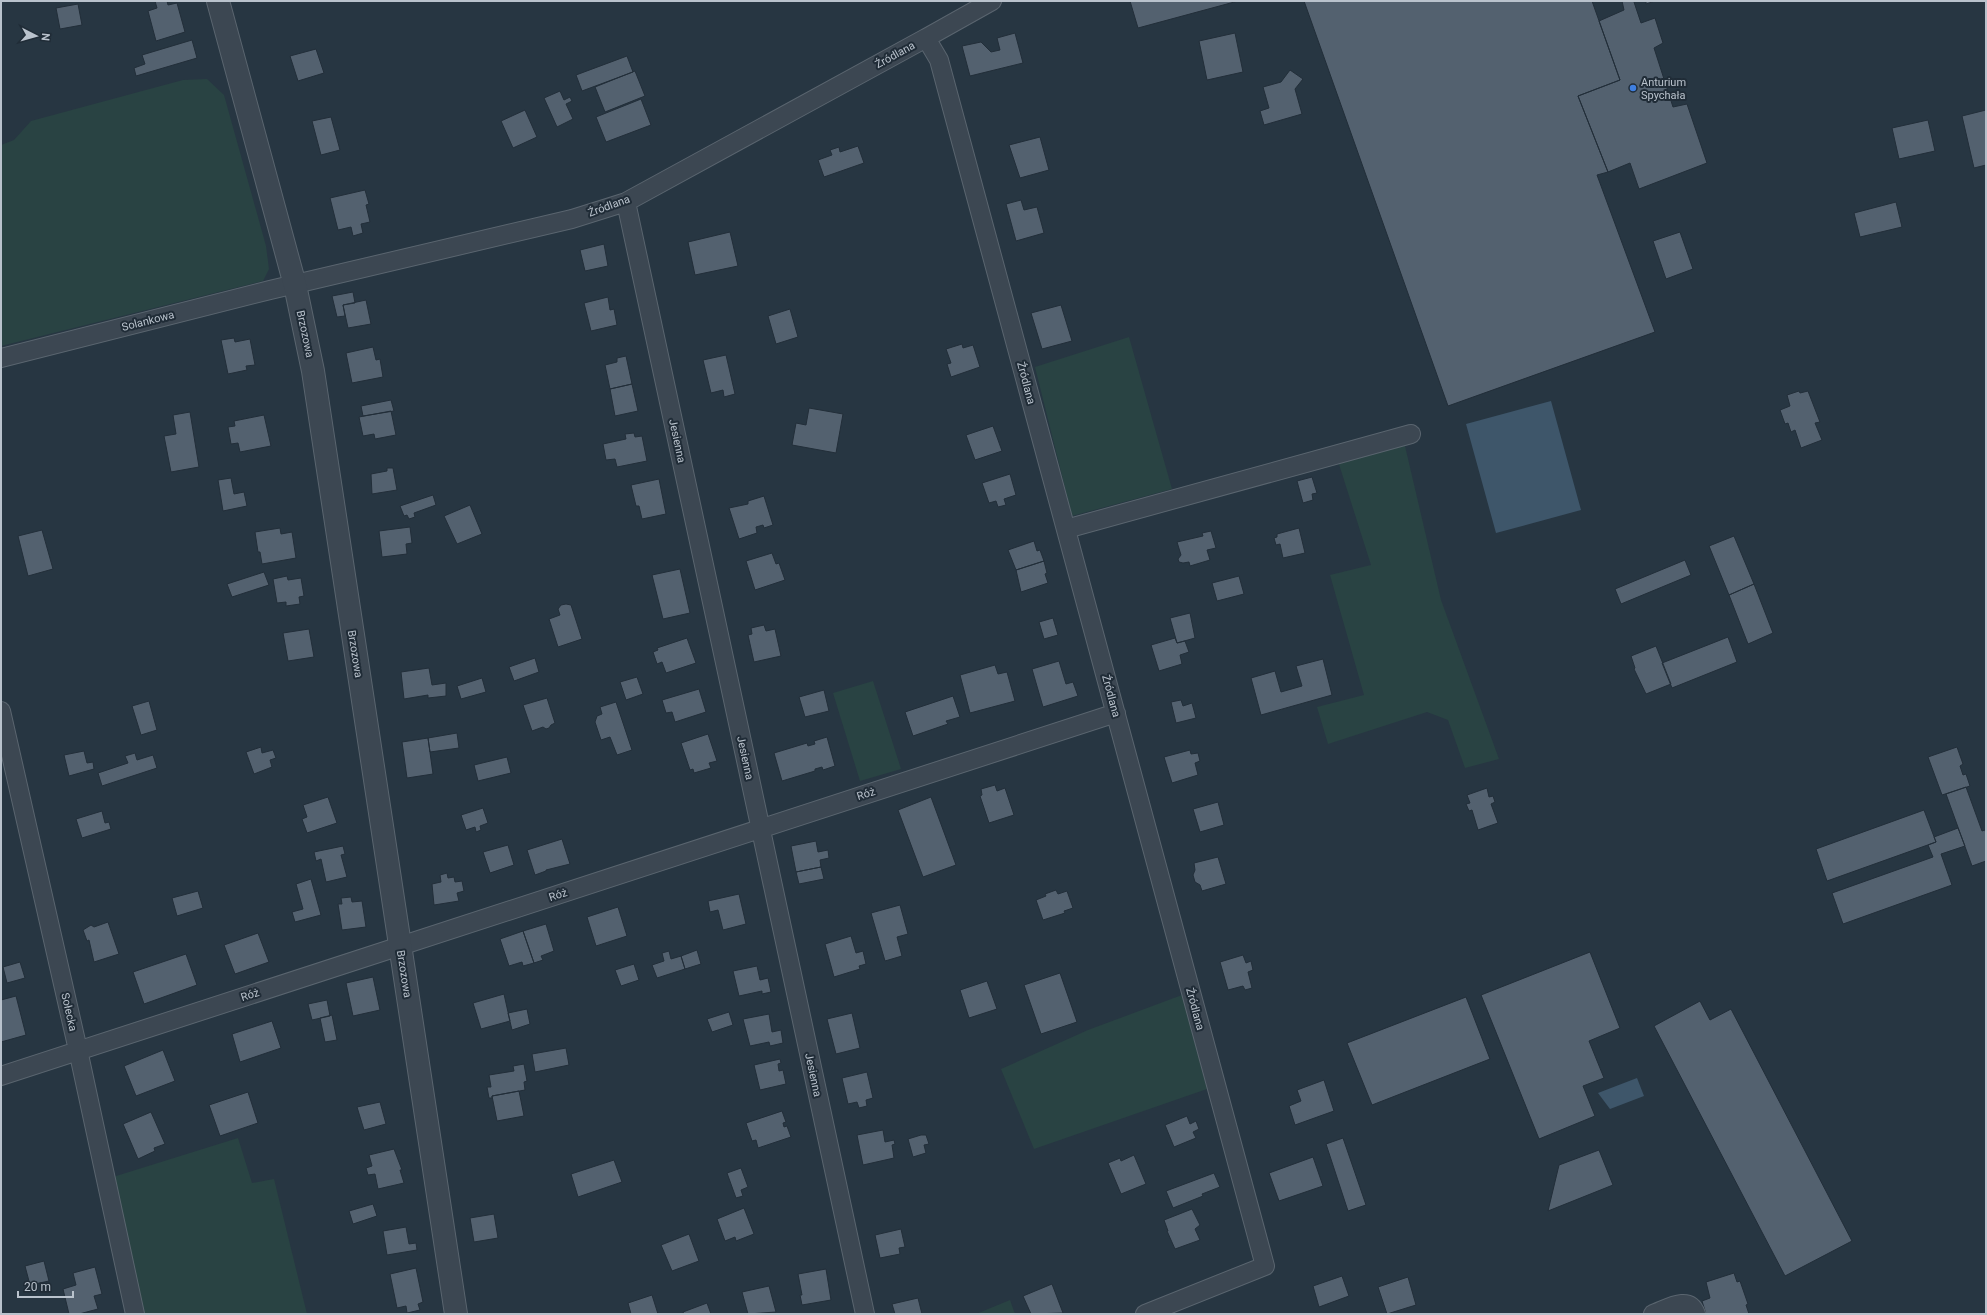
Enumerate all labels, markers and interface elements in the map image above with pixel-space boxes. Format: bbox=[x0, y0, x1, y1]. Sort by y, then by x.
north arrow bbox=[16, 16, 56, 56]
text: N bbox=[39, 32, 52, 42]
street label: Źródlana bbox=[873, 39, 917, 71]
place label: Anturium Spychała bbox=[1641, 76, 1686, 102]
marker: Anturium Spychała bbox=[1628, 83, 1638, 93]
street label: Źródlana bbox=[586, 192, 632, 220]
street label: Solankowa bbox=[120, 308, 176, 334]
street label: Brzozowa bbox=[294, 309, 316, 359]
street label: Źródlana bbox=[1014, 360, 1038, 406]
street label: Jesienna bbox=[666, 418, 688, 464]
street label: Brzozowa bbox=[345, 629, 365, 679]
street label: Źródlana bbox=[1099, 673, 1123, 719]
street label: Jesienna bbox=[734, 735, 756, 781]
street label: Róż bbox=[855, 785, 877, 803]
street label: Róż bbox=[547, 886, 569, 904]
street label: Brzozowa bbox=[394, 949, 414, 999]
street label: Róż bbox=[239, 986, 261, 1004]
street label: Źródlana bbox=[1183, 986, 1207, 1032]
street label: Sołecka bbox=[58, 992, 80, 1032]
street label: Jesienna bbox=[802, 1052, 824, 1098]
scale bar bbox=[18, 1273, 73, 1299]
text: 20 m bbox=[24, 1280, 51, 1294]

